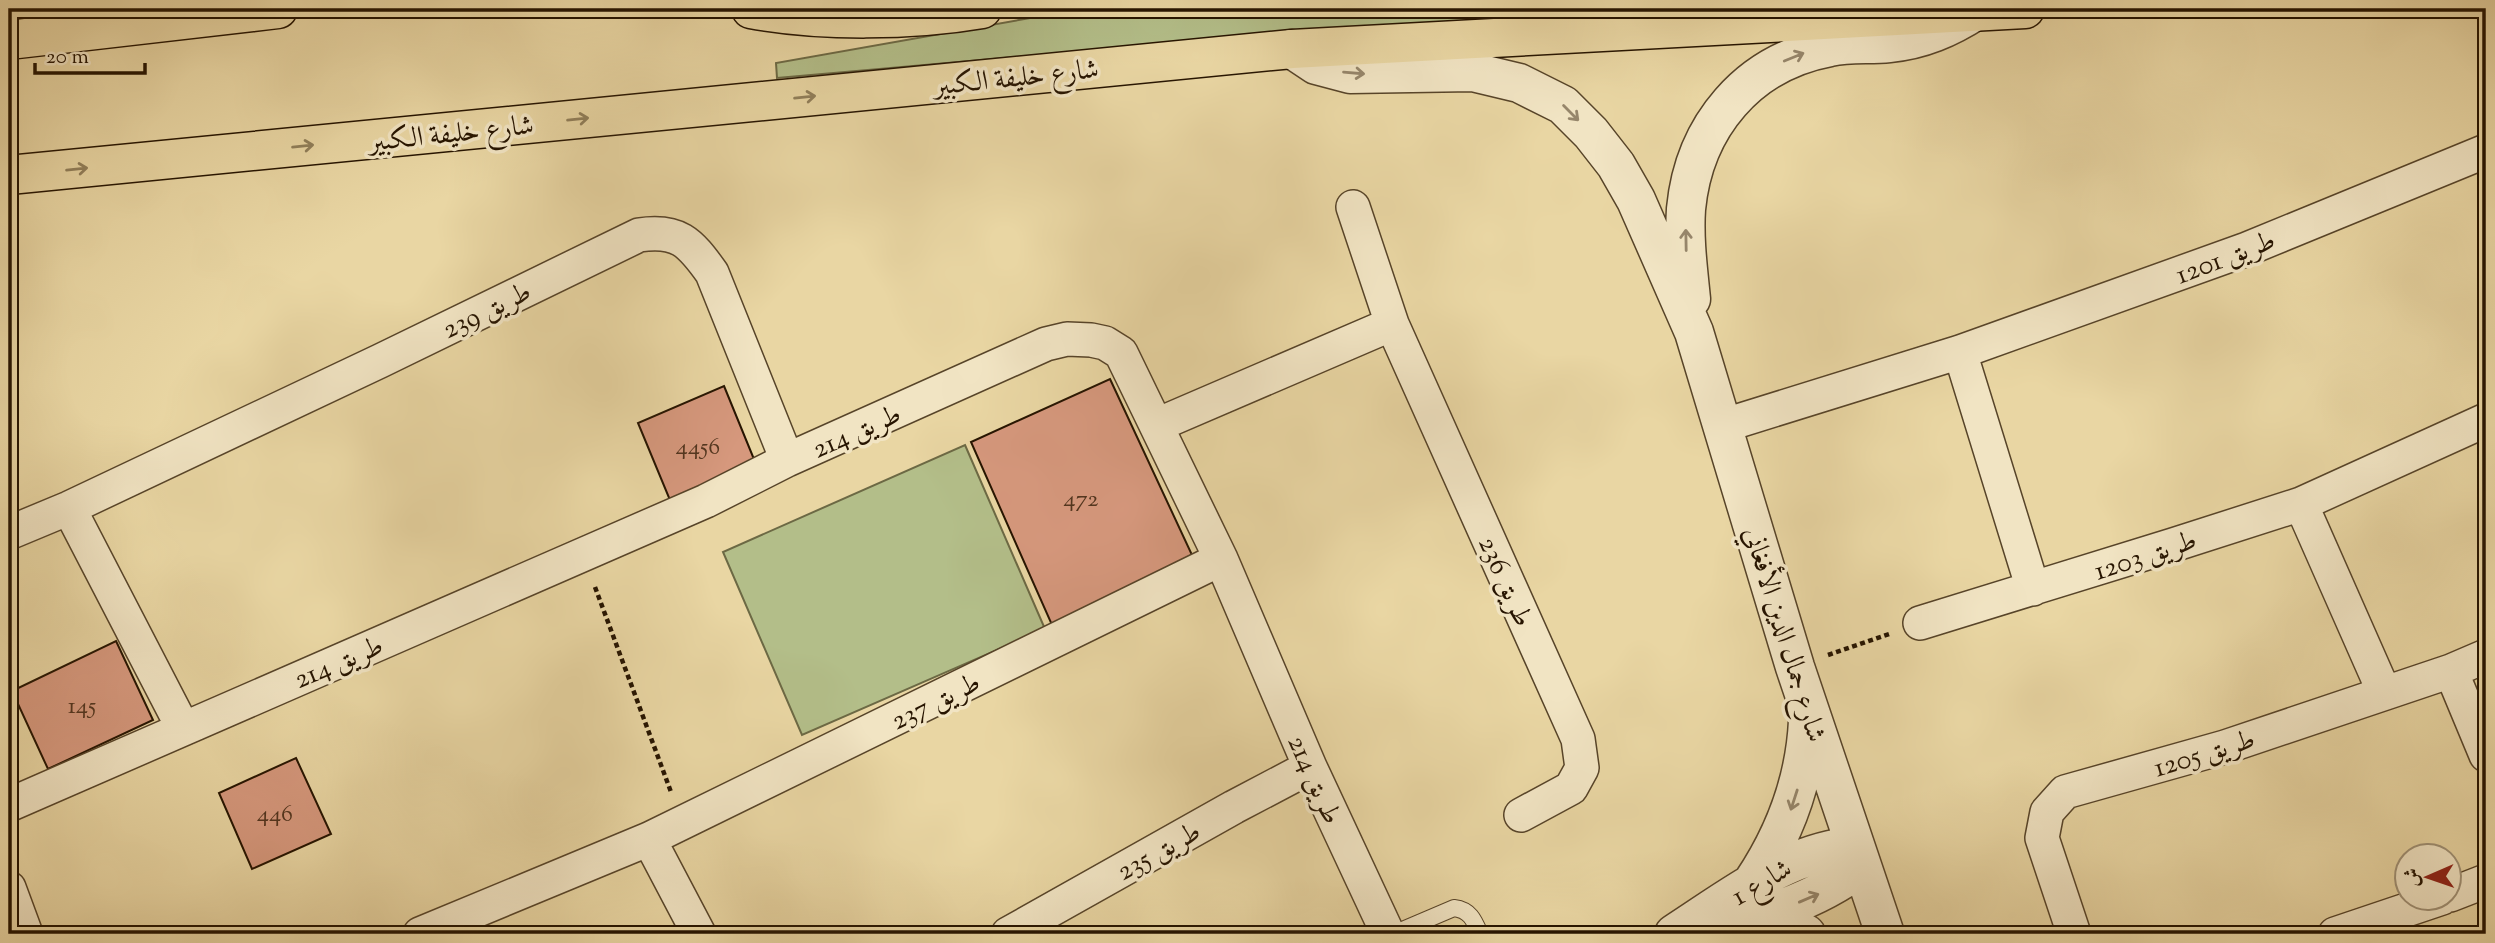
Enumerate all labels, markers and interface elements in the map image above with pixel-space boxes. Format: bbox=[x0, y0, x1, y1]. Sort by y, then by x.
scale bar bbox=[35, 32, 145, 76]
text: 20 m bbox=[46, 43, 89, 73]
street label: شارع خليفة الكبير bbox=[929, 50, 1101, 109]
one-way arrow bbox=[1783, 50, 1805, 63]
one-way arrow bbox=[1342, 67, 1365, 80]
one-way arrow bbox=[793, 90, 816, 103]
one-way arrow bbox=[1563, 105, 1580, 122]
street label: شارع خليفة الكبير bbox=[364, 106, 536, 165]
one-way arrow bbox=[566, 113, 589, 126]
one-way arrow bbox=[291, 140, 314, 153]
one-way arrow bbox=[65, 162, 87, 175]
street label: طريق 1201 bbox=[2170, 222, 2282, 296]
one-way arrow bbox=[1680, 229, 1693, 252]
street label: طريق 239 bbox=[436, 273, 539, 350]
street label: طريق 214 bbox=[806, 395, 908, 470]
house number: 4456 bbox=[676, 431, 720, 465]
house number: 472 bbox=[1063, 483, 1099, 517]
street label: طريق 1203 bbox=[2089, 521, 2202, 592]
street label: شارع جمال الدين الأفغاني bbox=[1730, 522, 1836, 748]
street label: طريق 236 bbox=[1467, 531, 1542, 634]
street label: طريق 214 bbox=[288, 627, 390, 701]
street label: طريق 237 bbox=[885, 664, 988, 742]
house number: 145 bbox=[68, 690, 96, 724]
street label: طريق 1205 bbox=[2149, 721, 2261, 789]
street label: طريق 214 bbox=[1276, 729, 1351, 831]
one-way arrow bbox=[1787, 788, 1799, 810]
house number: 446 bbox=[257, 798, 293, 832]
street label: طريق 235 bbox=[1110, 813, 1209, 892]
north arrow bbox=[2394, 842, 2464, 912]
street label: شارع 1 bbox=[1725, 850, 1801, 918]
text: ش bbox=[2400, 868, 2427, 887]
one-way arrow bbox=[1797, 891, 1819, 904]

